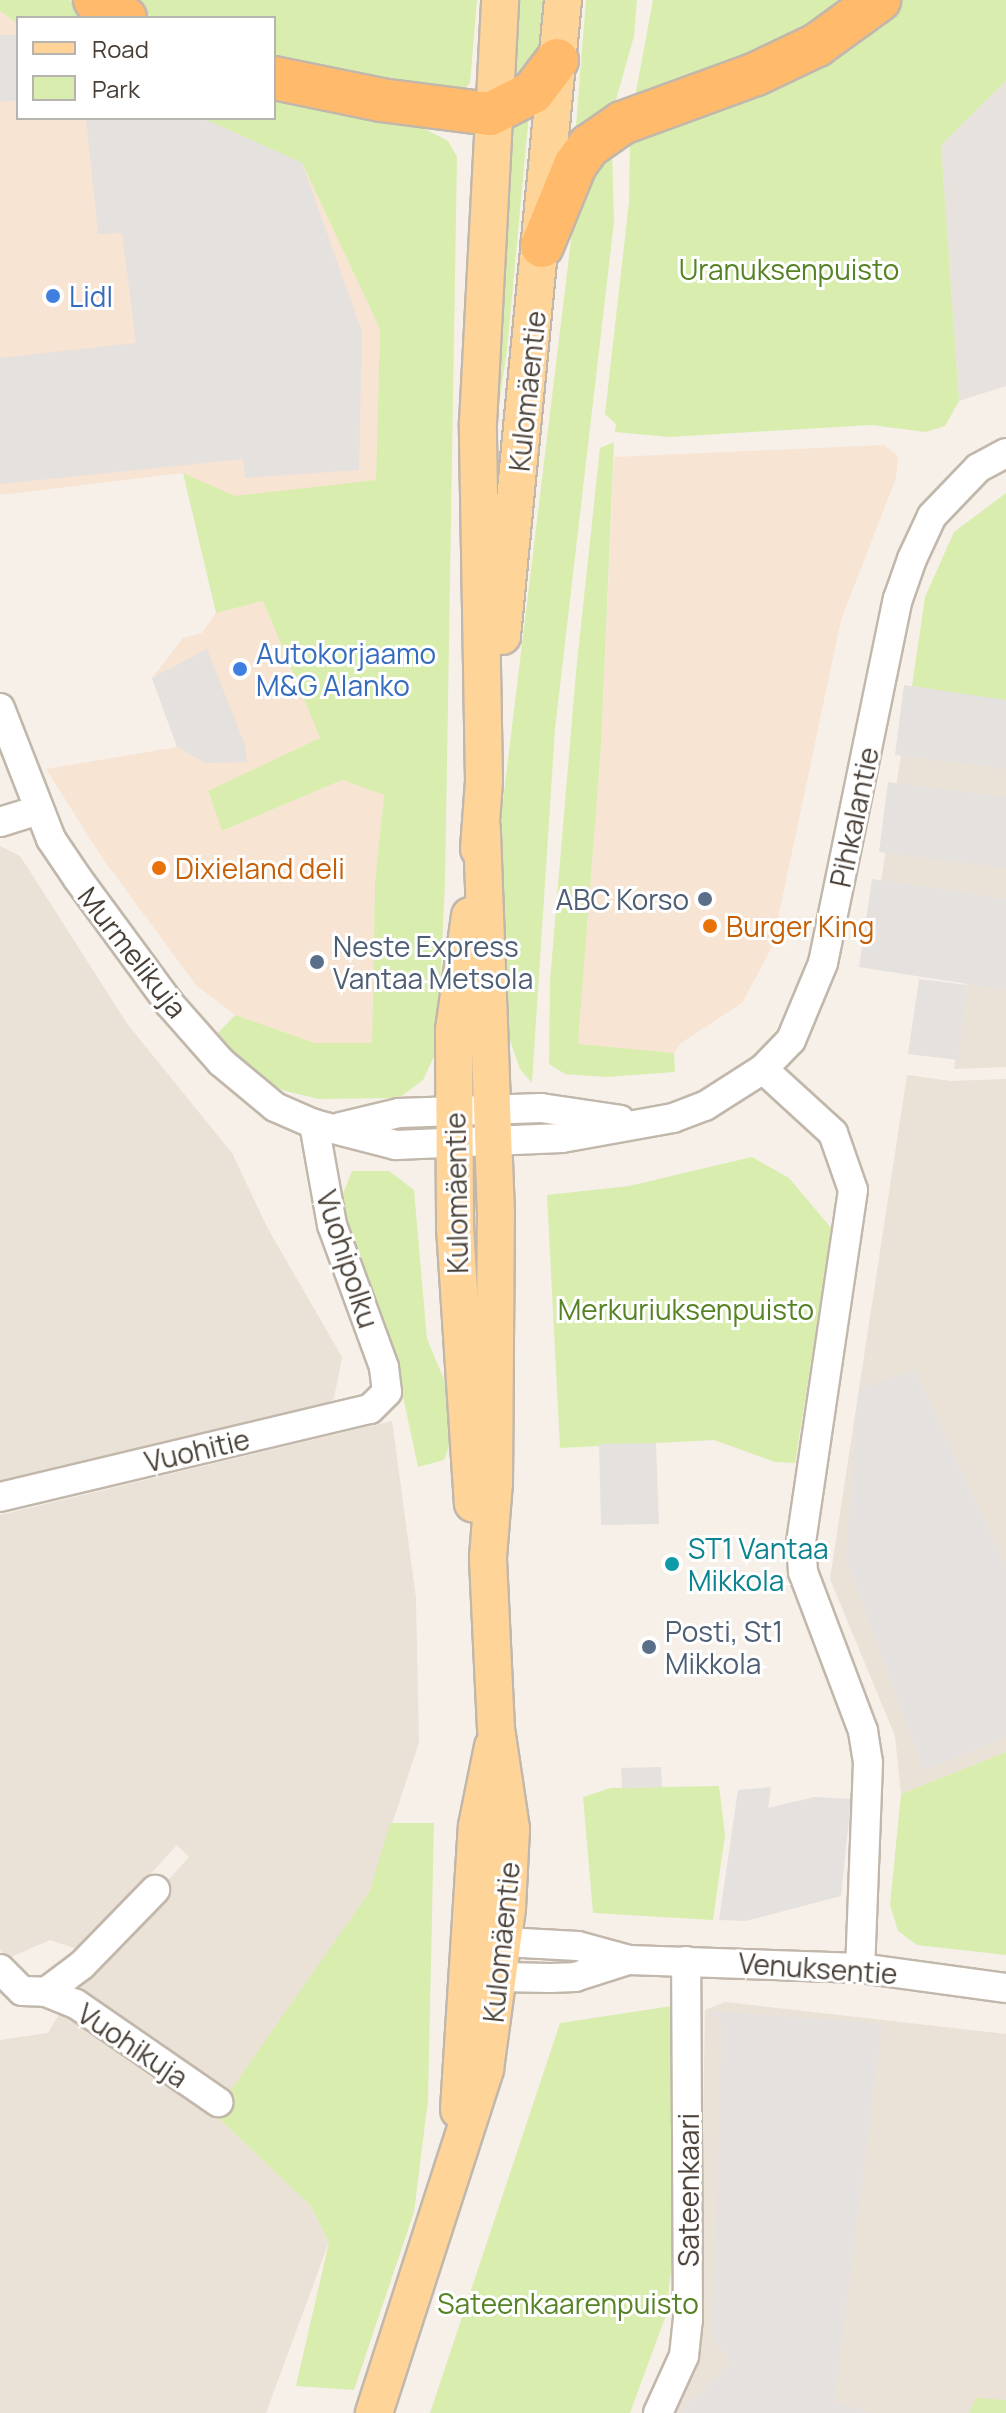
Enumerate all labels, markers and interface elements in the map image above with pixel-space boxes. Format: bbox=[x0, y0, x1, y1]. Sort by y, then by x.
legend bbox=[16, 16, 276, 120]
text: Road bbox=[92, 32, 149, 65]
text: Park bbox=[92, 72, 140, 105]
park label: Uranuksenpuisto bbox=[679, 252, 899, 286]
place label: Lidl bbox=[69, 279, 113, 313]
marker: Lidl bbox=[44, 287, 62, 305]
street label: Kulomäentie bbox=[502, 309, 552, 473]
place label: Autokorjaamo M&G Alanko bbox=[256, 636, 436, 702]
marker: Autokorjaamo M&G Alanko bbox=[231, 660, 249, 678]
street label: Pihkalantie bbox=[823, 744, 885, 890]
place label: Dixieland deli bbox=[175, 851, 345, 885]
marker: Dixieland deli bbox=[150, 859, 168, 877]
street label: Murmelikuja bbox=[72, 880, 194, 1024]
place label: ABC Korso bbox=[556, 882, 689, 916]
marker: ABC Korso bbox=[696, 890, 714, 908]
place label: Burger King bbox=[726, 909, 874, 943]
marker: Burger King bbox=[701, 917, 719, 935]
place label: Neste Express Vantaa Metsola bbox=[333, 929, 533, 995]
marker: Neste Express Vantaa Metsola bbox=[308, 953, 326, 971]
street label: Kulomäentie bbox=[438, 1112, 474, 1274]
street label: Vuohipolku bbox=[310, 1186, 386, 1332]
park label: Merkuriuksenpuisto bbox=[558, 1292, 814, 1326]
street label: Vuohitie bbox=[141, 1422, 253, 1478]
place label: ST1 Vantaa Mikkola bbox=[688, 1531, 829, 1597]
marker: ST1 Vantaa Mikkola bbox=[663, 1555, 681, 1573]
place label: Posti, St1 Mikkola bbox=[665, 1614, 783, 1680]
marker: Posti, St1 Mikkola bbox=[640, 1638, 658, 1656]
street label: Kulomäentie bbox=[476, 1860, 526, 2024]
street label: Venuksentie bbox=[737, 1946, 899, 1990]
street label: Vuohikuja bbox=[72, 1996, 194, 2094]
street label: Sateenkaari bbox=[671, 2113, 705, 2267]
park label: Sateenkaarenpuisto bbox=[437, 2286, 699, 2320]

